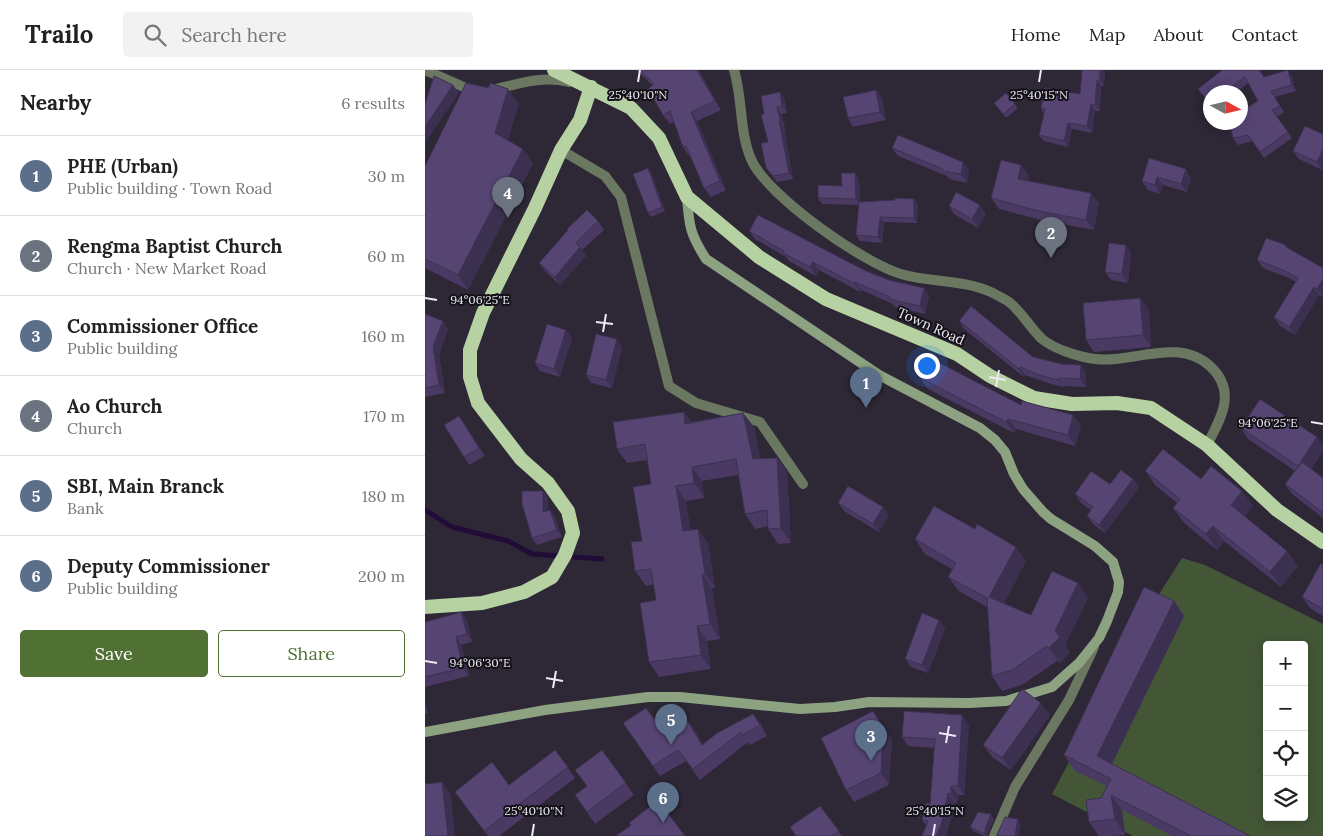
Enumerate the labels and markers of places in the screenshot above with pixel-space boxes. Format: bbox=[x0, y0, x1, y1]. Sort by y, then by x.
pin: 4 bbox=[492, 177, 524, 218]
pin: 2 bbox=[1035, 217, 1067, 258]
pin: 1 bbox=[850, 367, 882, 408]
pin: 5 bbox=[655, 704, 687, 745]
pin: 3 bbox=[855, 720, 887, 761]
pin: 6 bbox=[647, 782, 679, 823]

